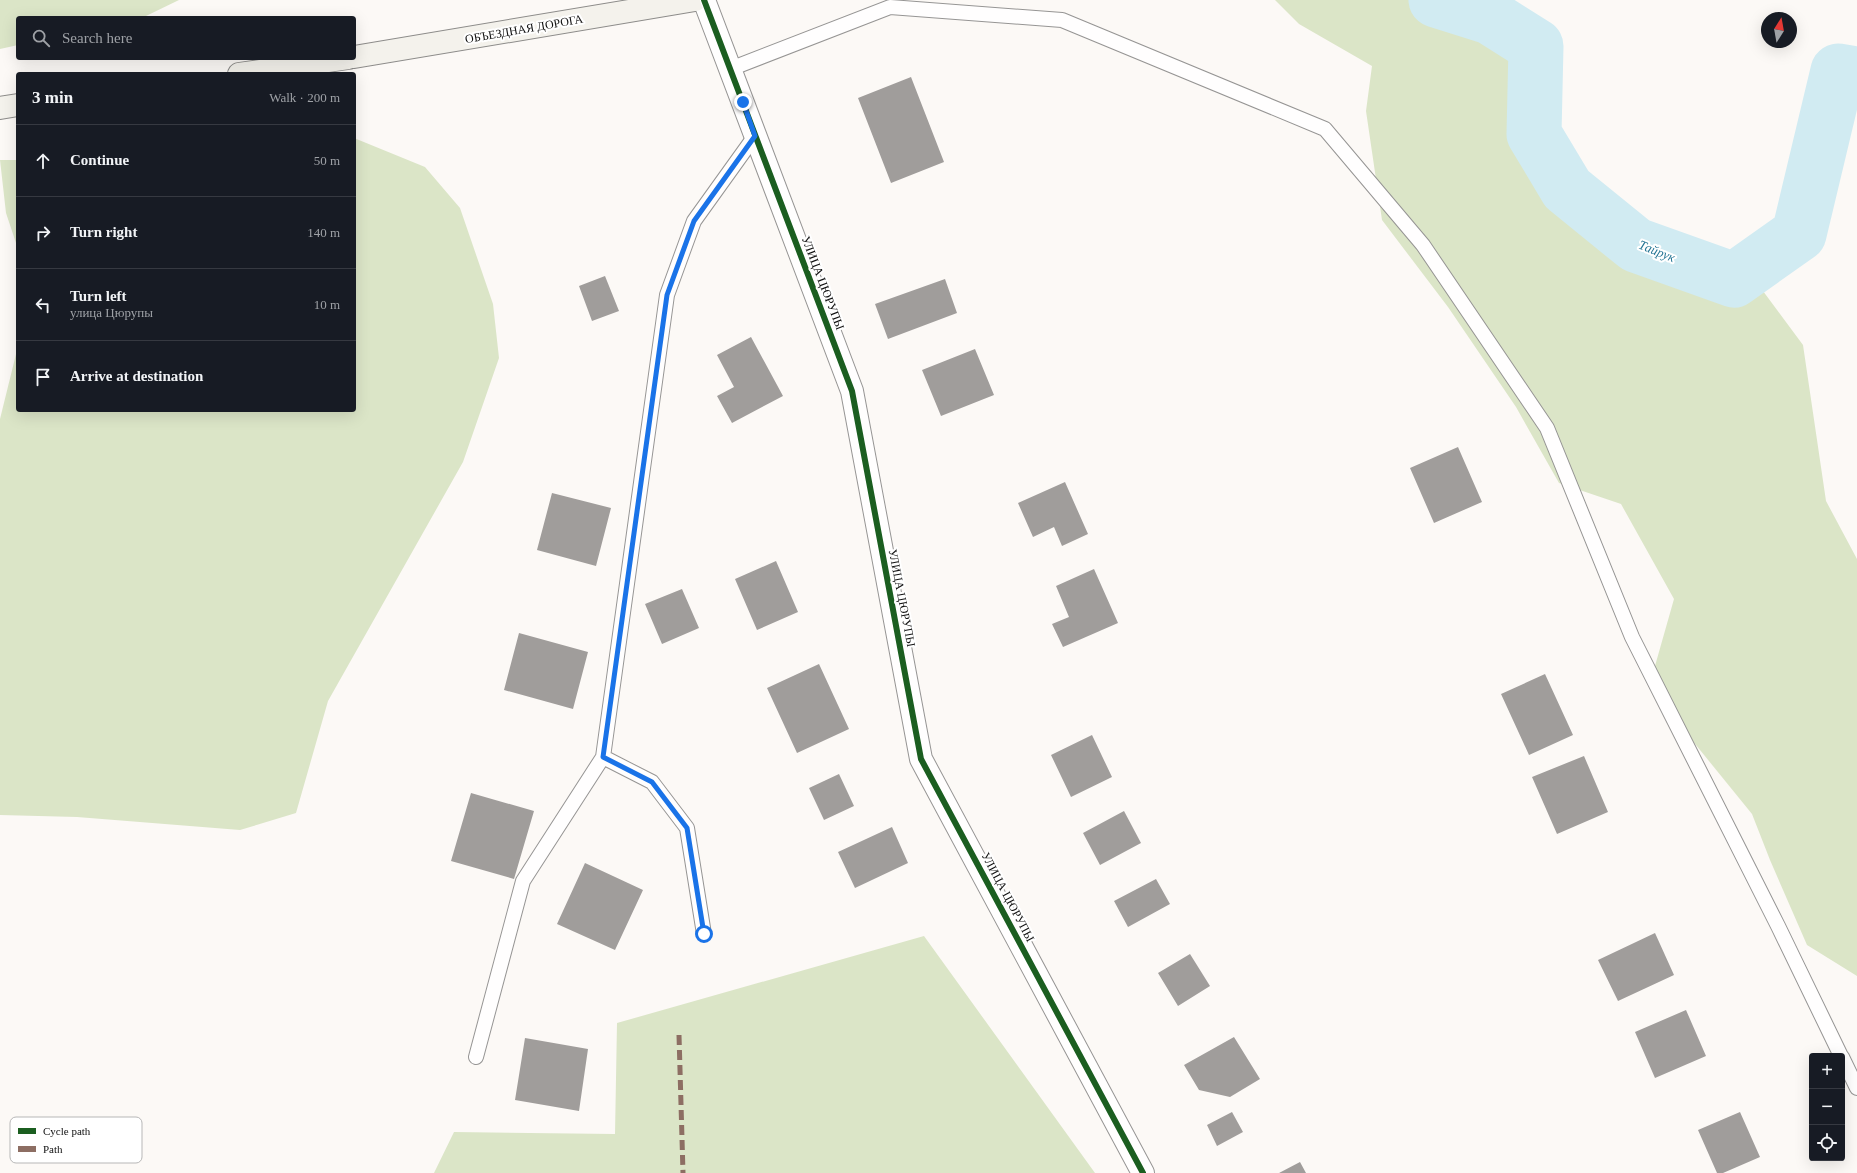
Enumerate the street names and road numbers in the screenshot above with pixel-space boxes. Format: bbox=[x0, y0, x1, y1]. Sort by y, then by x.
street label: ОБЪЕЗДНАЯ ДОРОГА bbox=[464, 12, 584, 46]
street label: УЛИЦА ЦЮРУПЫ bbox=[799, 234, 848, 332]
street label: УЛИЦА ЦЮРУПЫ bbox=[886, 548, 918, 649]
street label: УЛИЦА ЦЮРУПЫ bbox=[979, 850, 1038, 945]

